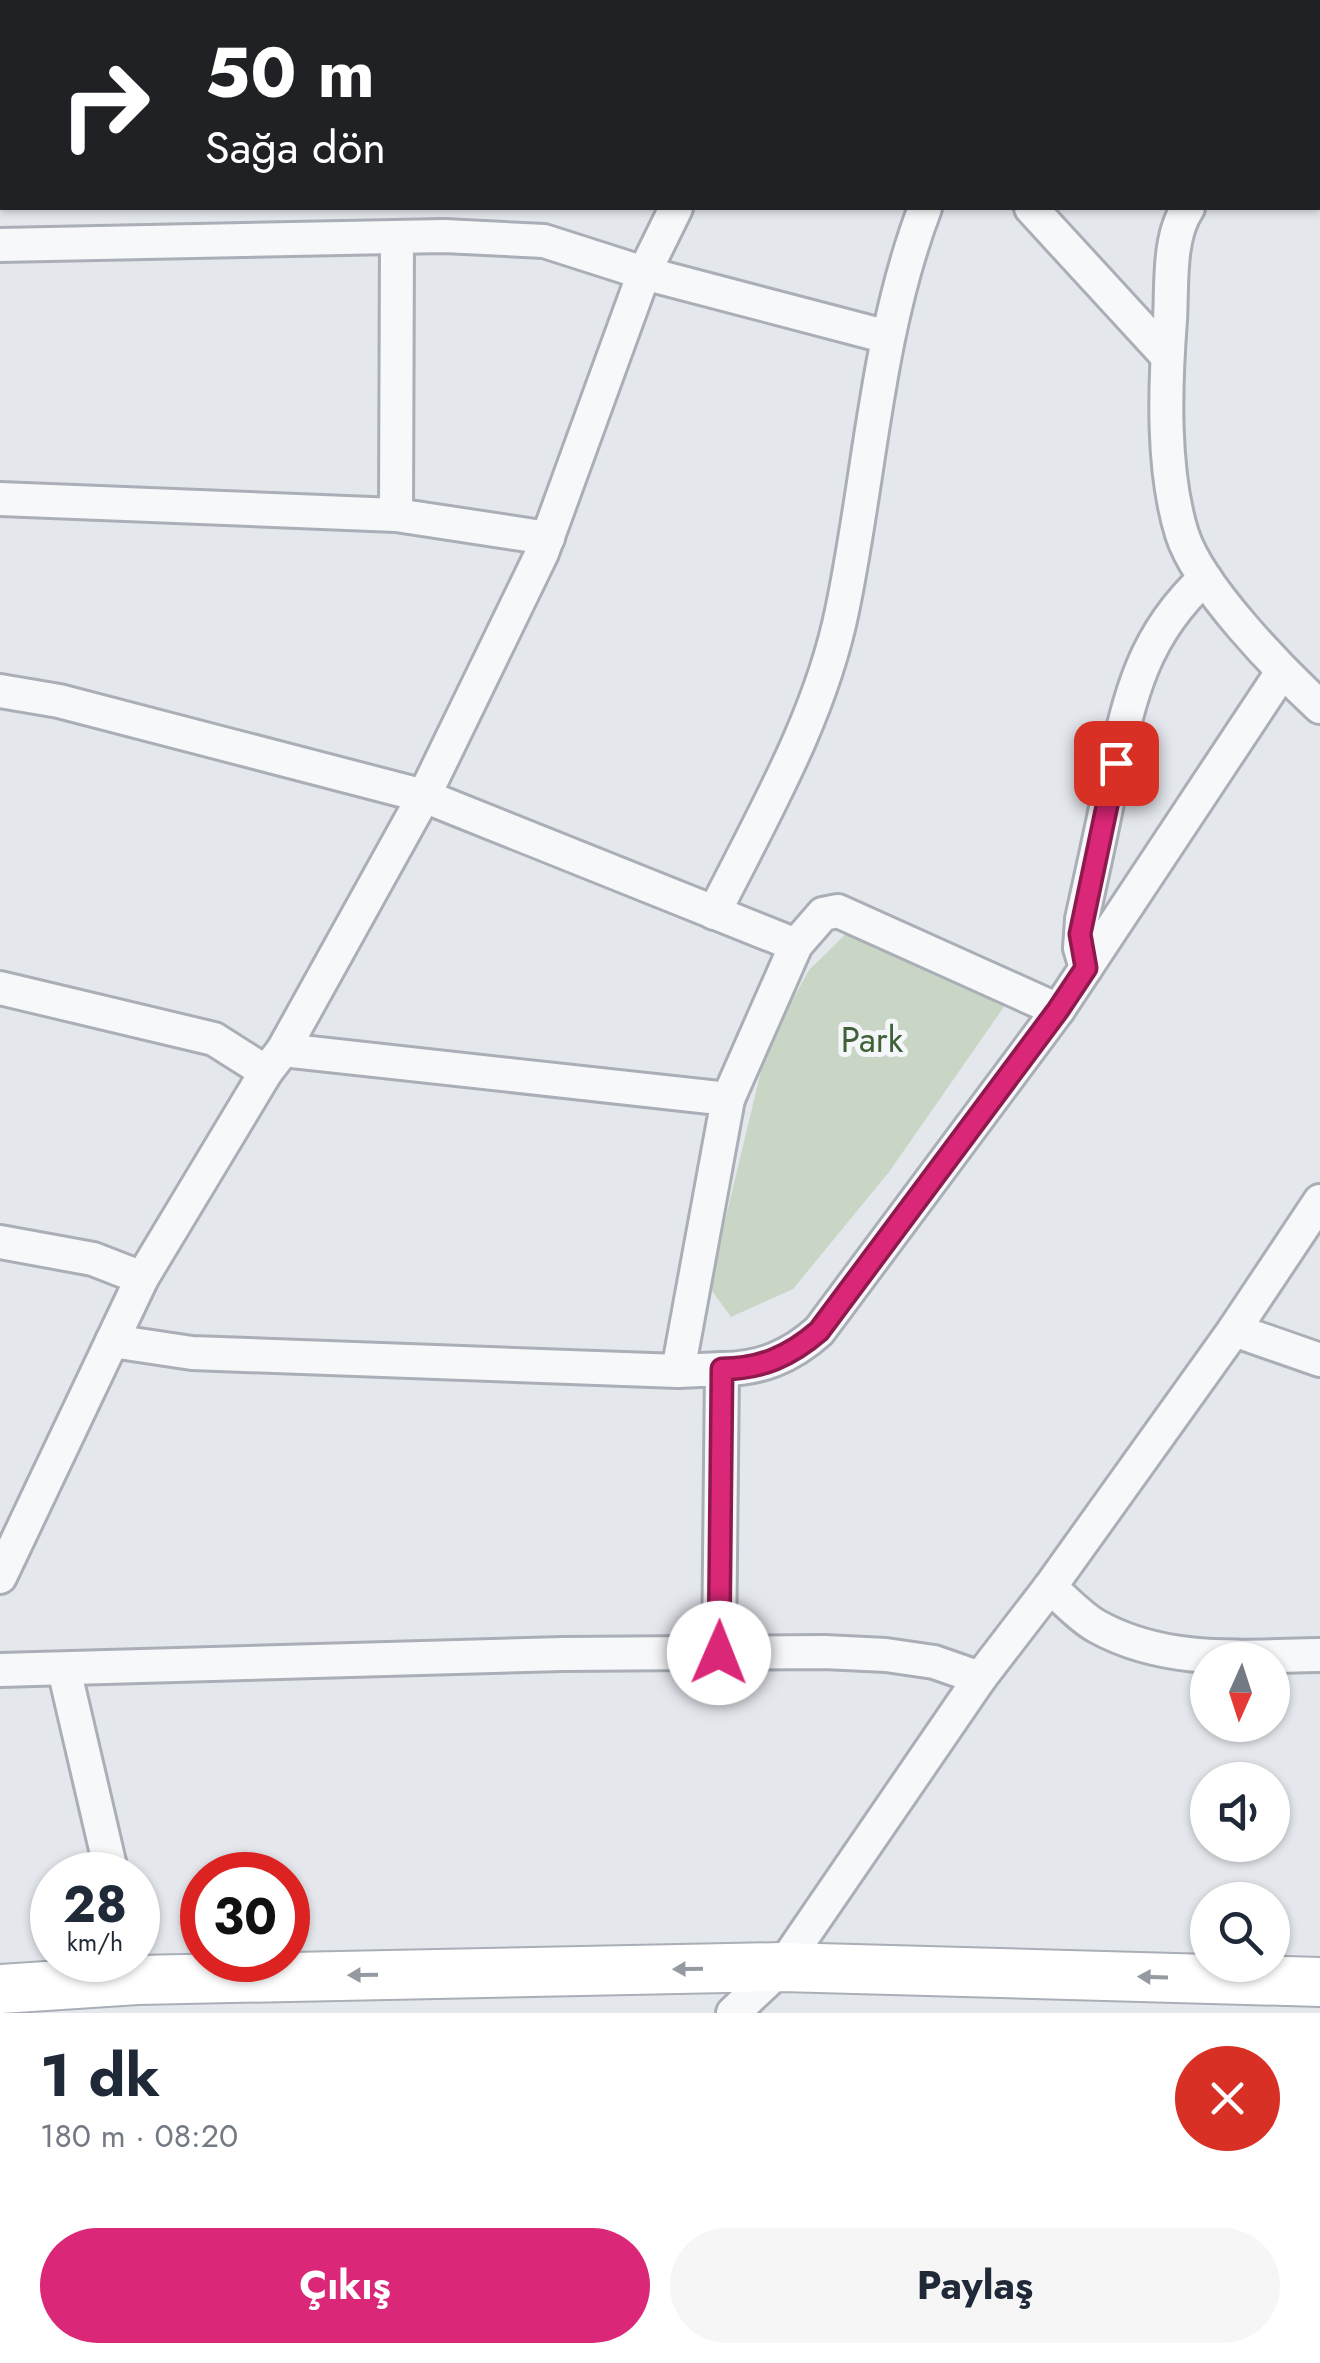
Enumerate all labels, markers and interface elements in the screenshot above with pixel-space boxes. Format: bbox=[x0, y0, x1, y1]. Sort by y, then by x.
text: 50 m bbox=[205, 22, 375, 123]
icon: right bbox=[40, 40, 170, 170]
text: Sağa dön bbox=[205, 115, 386, 180]
pin bbox=[1074, 721, 1159, 806]
icon: arrive bbox=[1089, 736, 1144, 791]
park label: Park bbox=[841, 1015, 904, 1065]
position arrow bbox=[667, 1601, 771, 1705]
north arrow bbox=[1190, 1642, 1290, 1742]
map controls bbox=[1190, 1642, 1290, 1982]
button: sound bbox=[1190, 1762, 1290, 1862]
speed limit sign: 30 bbox=[180, 1852, 310, 1982]
text: 28 bbox=[63, 1868, 127, 1941]
button: search bbox=[1190, 1882, 1290, 1982]
text: km/h bbox=[67, 1924, 123, 1960]
one-way arrow bbox=[671, 1961, 703, 1977]
one-way arrow bbox=[346, 1968, 378, 1984]
one-way arrow bbox=[1136, 1969, 1168, 1985]
text: 1 dk bbox=[40, 2032, 160, 2119]
button: close bbox=[1175, 2046, 1280, 2151]
text: 180 m · 08:20 bbox=[40, 2113, 238, 2159]
button: Çıkış bbox=[40, 2228, 650, 2343]
button: Paylaş bbox=[670, 2228, 1280, 2343]

